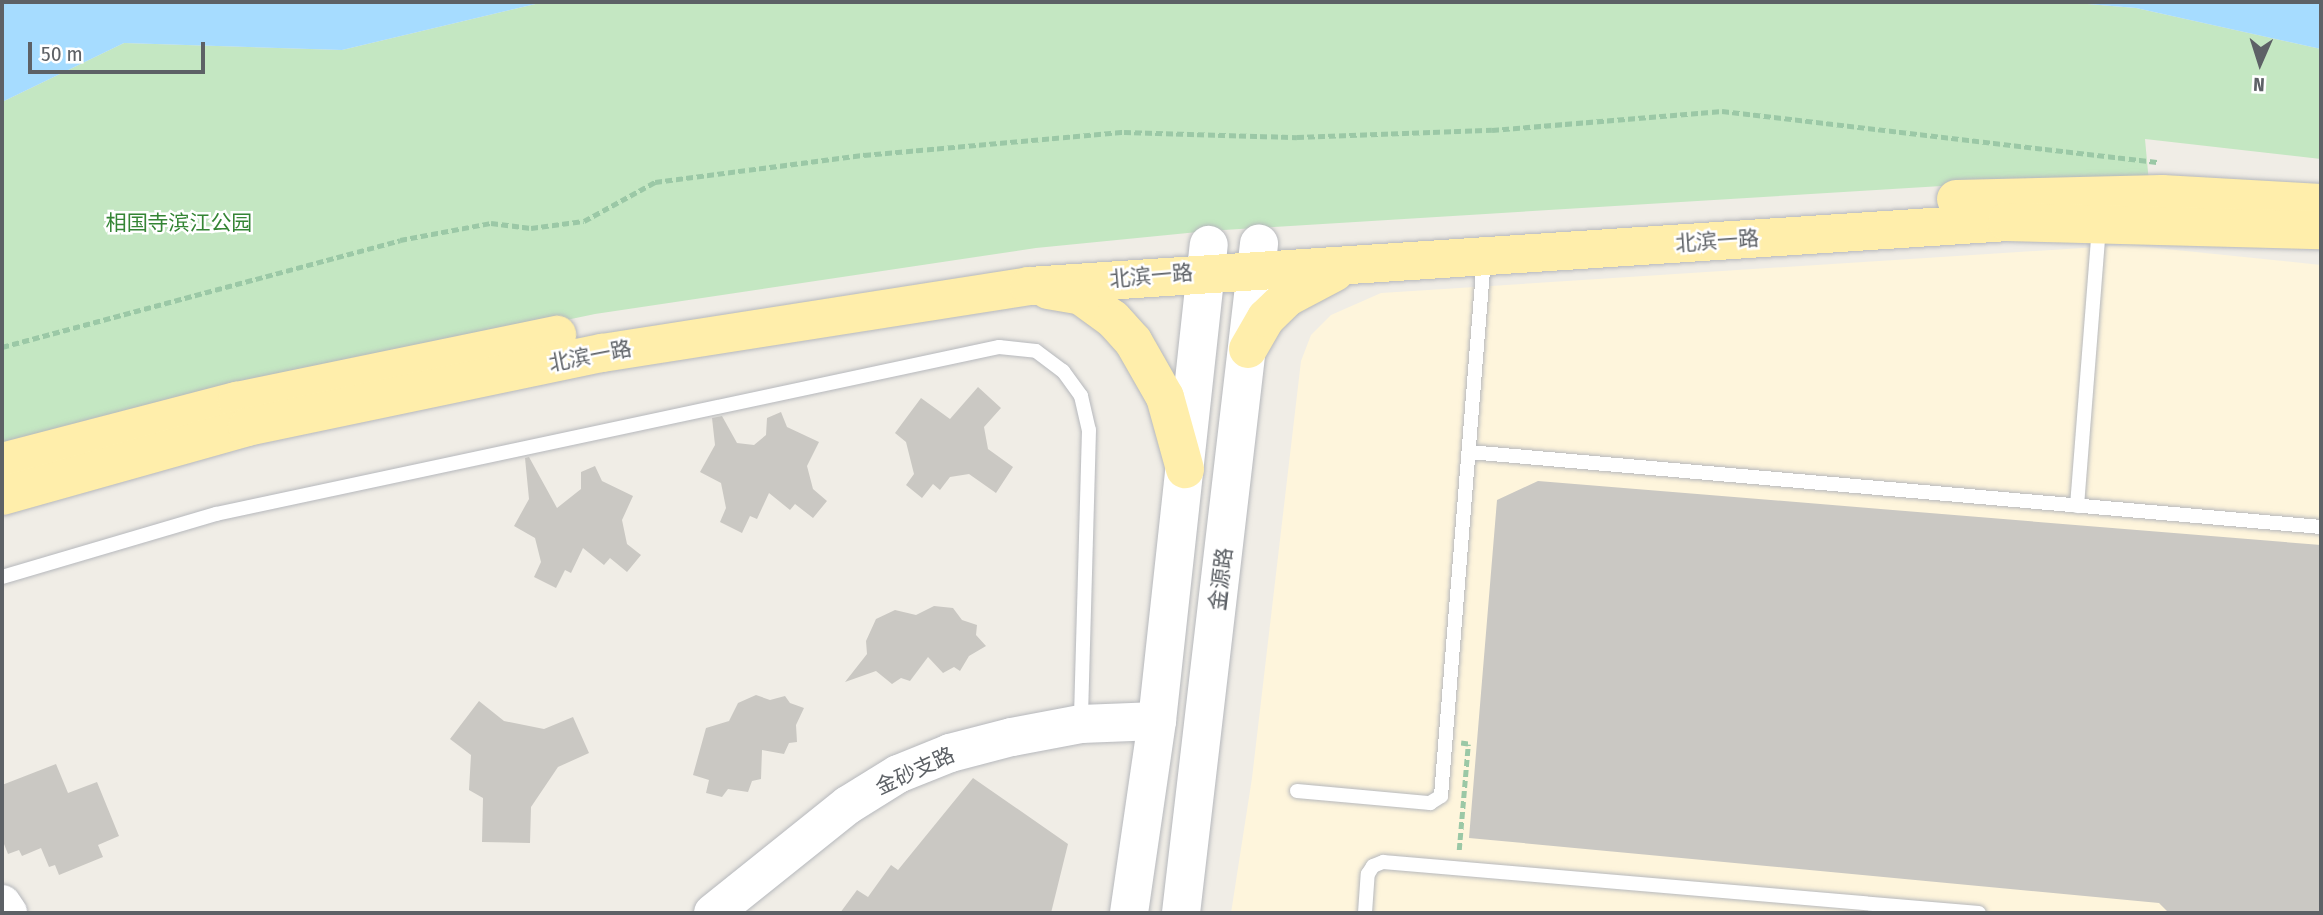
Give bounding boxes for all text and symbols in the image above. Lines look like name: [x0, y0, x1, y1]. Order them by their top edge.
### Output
scale bar: [32, 28, 208, 72]
north arrow: [2225, 28, 2295, 98]
text: 50 m: [41, 41, 83, 67]
text: N: [2253, 73, 2265, 96]
park label: 相国寺滨江公园: [106, 210, 252, 236]
street label: 北滨一路: [1674, 226, 1760, 256]
street label: 北滨一路: [1108, 260, 1194, 292]
street label: 北滨一路: [546, 336, 634, 376]
street label: 金源路: [1205, 546, 1237, 612]
street label: 金砂支路: [872, 742, 958, 800]

